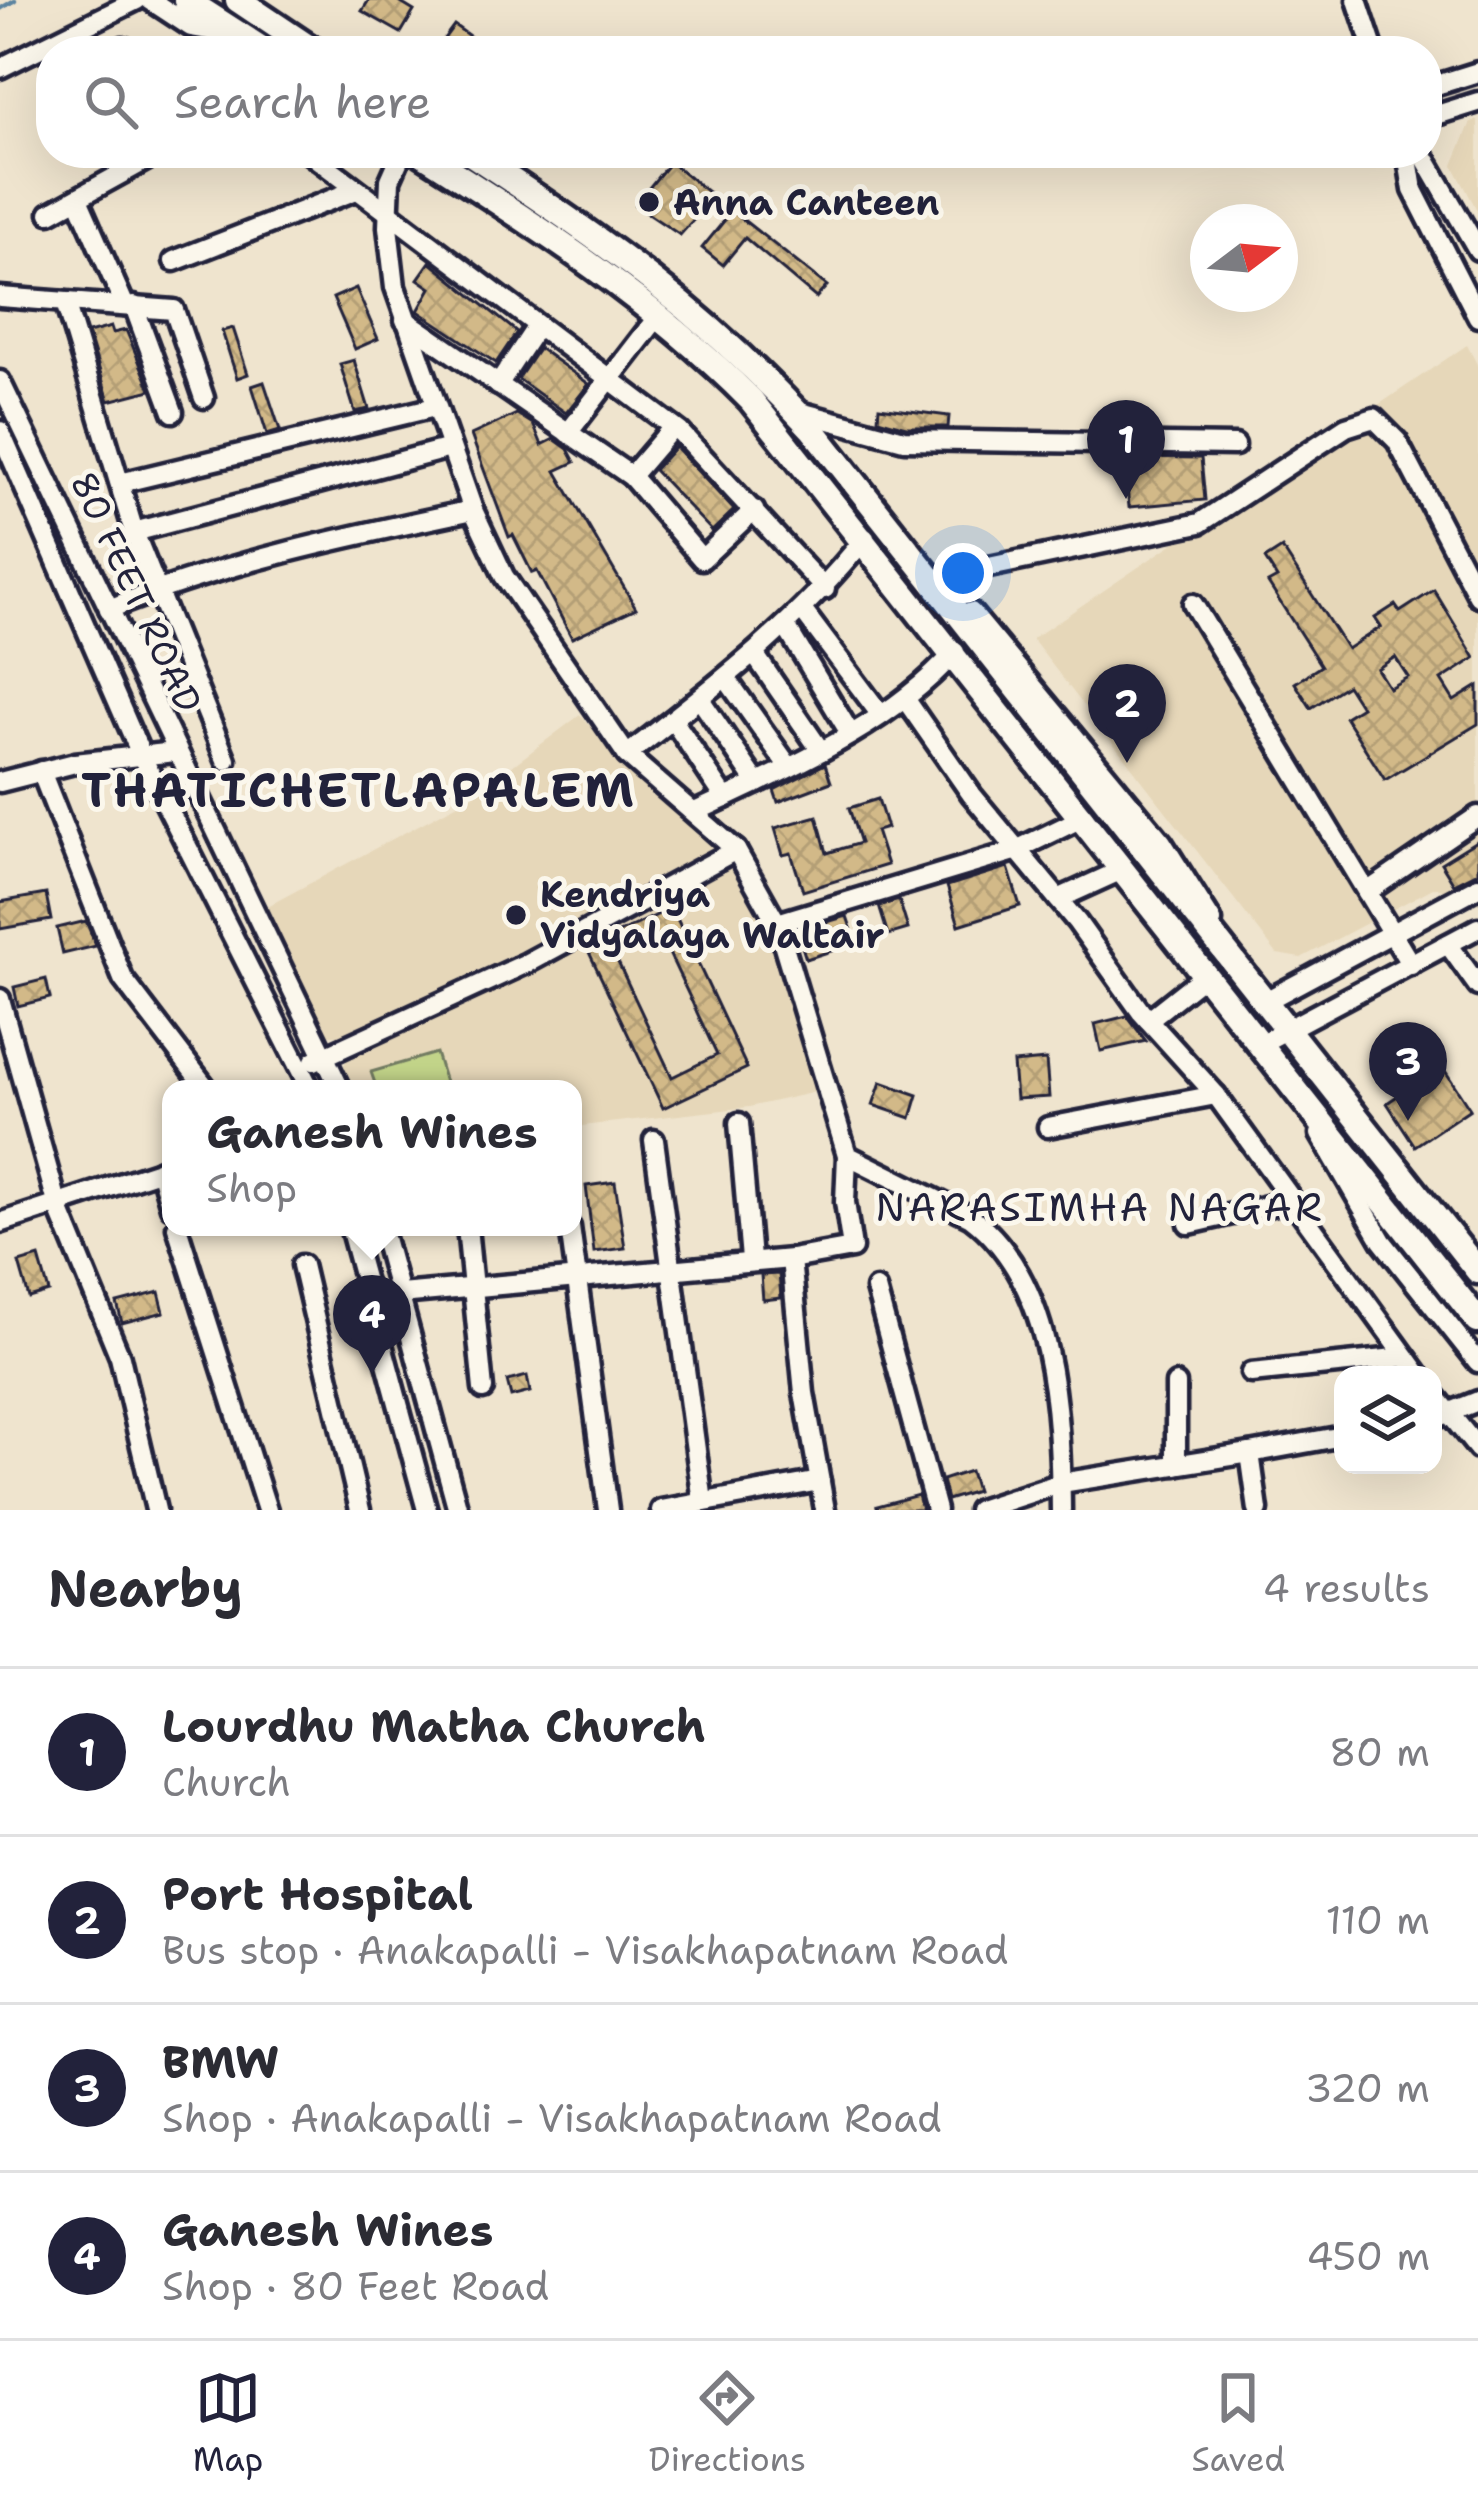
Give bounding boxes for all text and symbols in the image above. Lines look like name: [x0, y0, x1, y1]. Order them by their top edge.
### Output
search box: [36, 36, 1442, 168]
icon: search: [78, 69, 144, 135]
text: Search here: [174, 72, 431, 132]
place label: Anna Canteen: [673, 178, 940, 227]
marker: Anna Canteen: [636, 189, 662, 215]
north arrow: [1190, 204, 1298, 312]
pin: 1: [1087, 400, 1165, 499]
street label: 80 FEET ROAD: [59, 464, 213, 720]
your location: [933, 543, 993, 603]
pin: 2: [1088, 664, 1166, 763]
district label: THATICHETLAPALEM: [81, 758, 637, 822]
place label: Kendriya Vidyalaya Waltair: [540, 870, 885, 960]
marker: Kendriya Vidyalaya Waltair: [503, 902, 529, 928]
pin: 3: [1369, 1022, 1447, 1121]
popup: [162, 1080, 582, 1236]
text: Ganesh Wines: [206, 1102, 538, 1162]
text: Shop: [206, 1162, 297, 1214]
district label: NARASIMHA NAGAR: [875, 1181, 1325, 1233]
pin: 4: [333, 1275, 411, 1374]
map controls: [1334, 1366, 1442, 1474]
button: layers: [1334, 1366, 1442, 1474]
text: Nearby: [48, 1554, 243, 1622]
text: 4 results: [1263, 1562, 1430, 1614]
text: Lourdhu Matha Church: [162, 1696, 706, 1756]
text: 1: [78, 1726, 96, 1778]
text: 80 m: [1329, 1726, 1430, 1778]
text: Church: [162, 1756, 291, 1808]
text: Port Hospital: [162, 1864, 473, 1924]
text: 2: [73, 1894, 101, 1946]
text: 110 m: [1326, 1894, 1430, 1946]
text: Bus stop · Anakapalli - Visakhapatnam Road: [162, 1924, 1008, 1976]
text: BMW: [162, 2032, 280, 2092]
text: 3: [73, 2062, 101, 2114]
text: 320 m: [1305, 2062, 1430, 2114]
text: Shop · Anakapalli - Visakhapatnam Road: [162, 2092, 942, 2144]
text: Ganesh Wines: [162, 2200, 493, 2260]
text: 4: [73, 2230, 101, 2282]
text: 450 m: [1306, 2230, 1430, 2282]
text: Shop · 80 Feet Road: [162, 2260, 549, 2312]
tab: Map: [193, 2365, 263, 2482]
tab: Directions: [649, 2365, 806, 2482]
tab: Saved: [1192, 2365, 1285, 2482]

